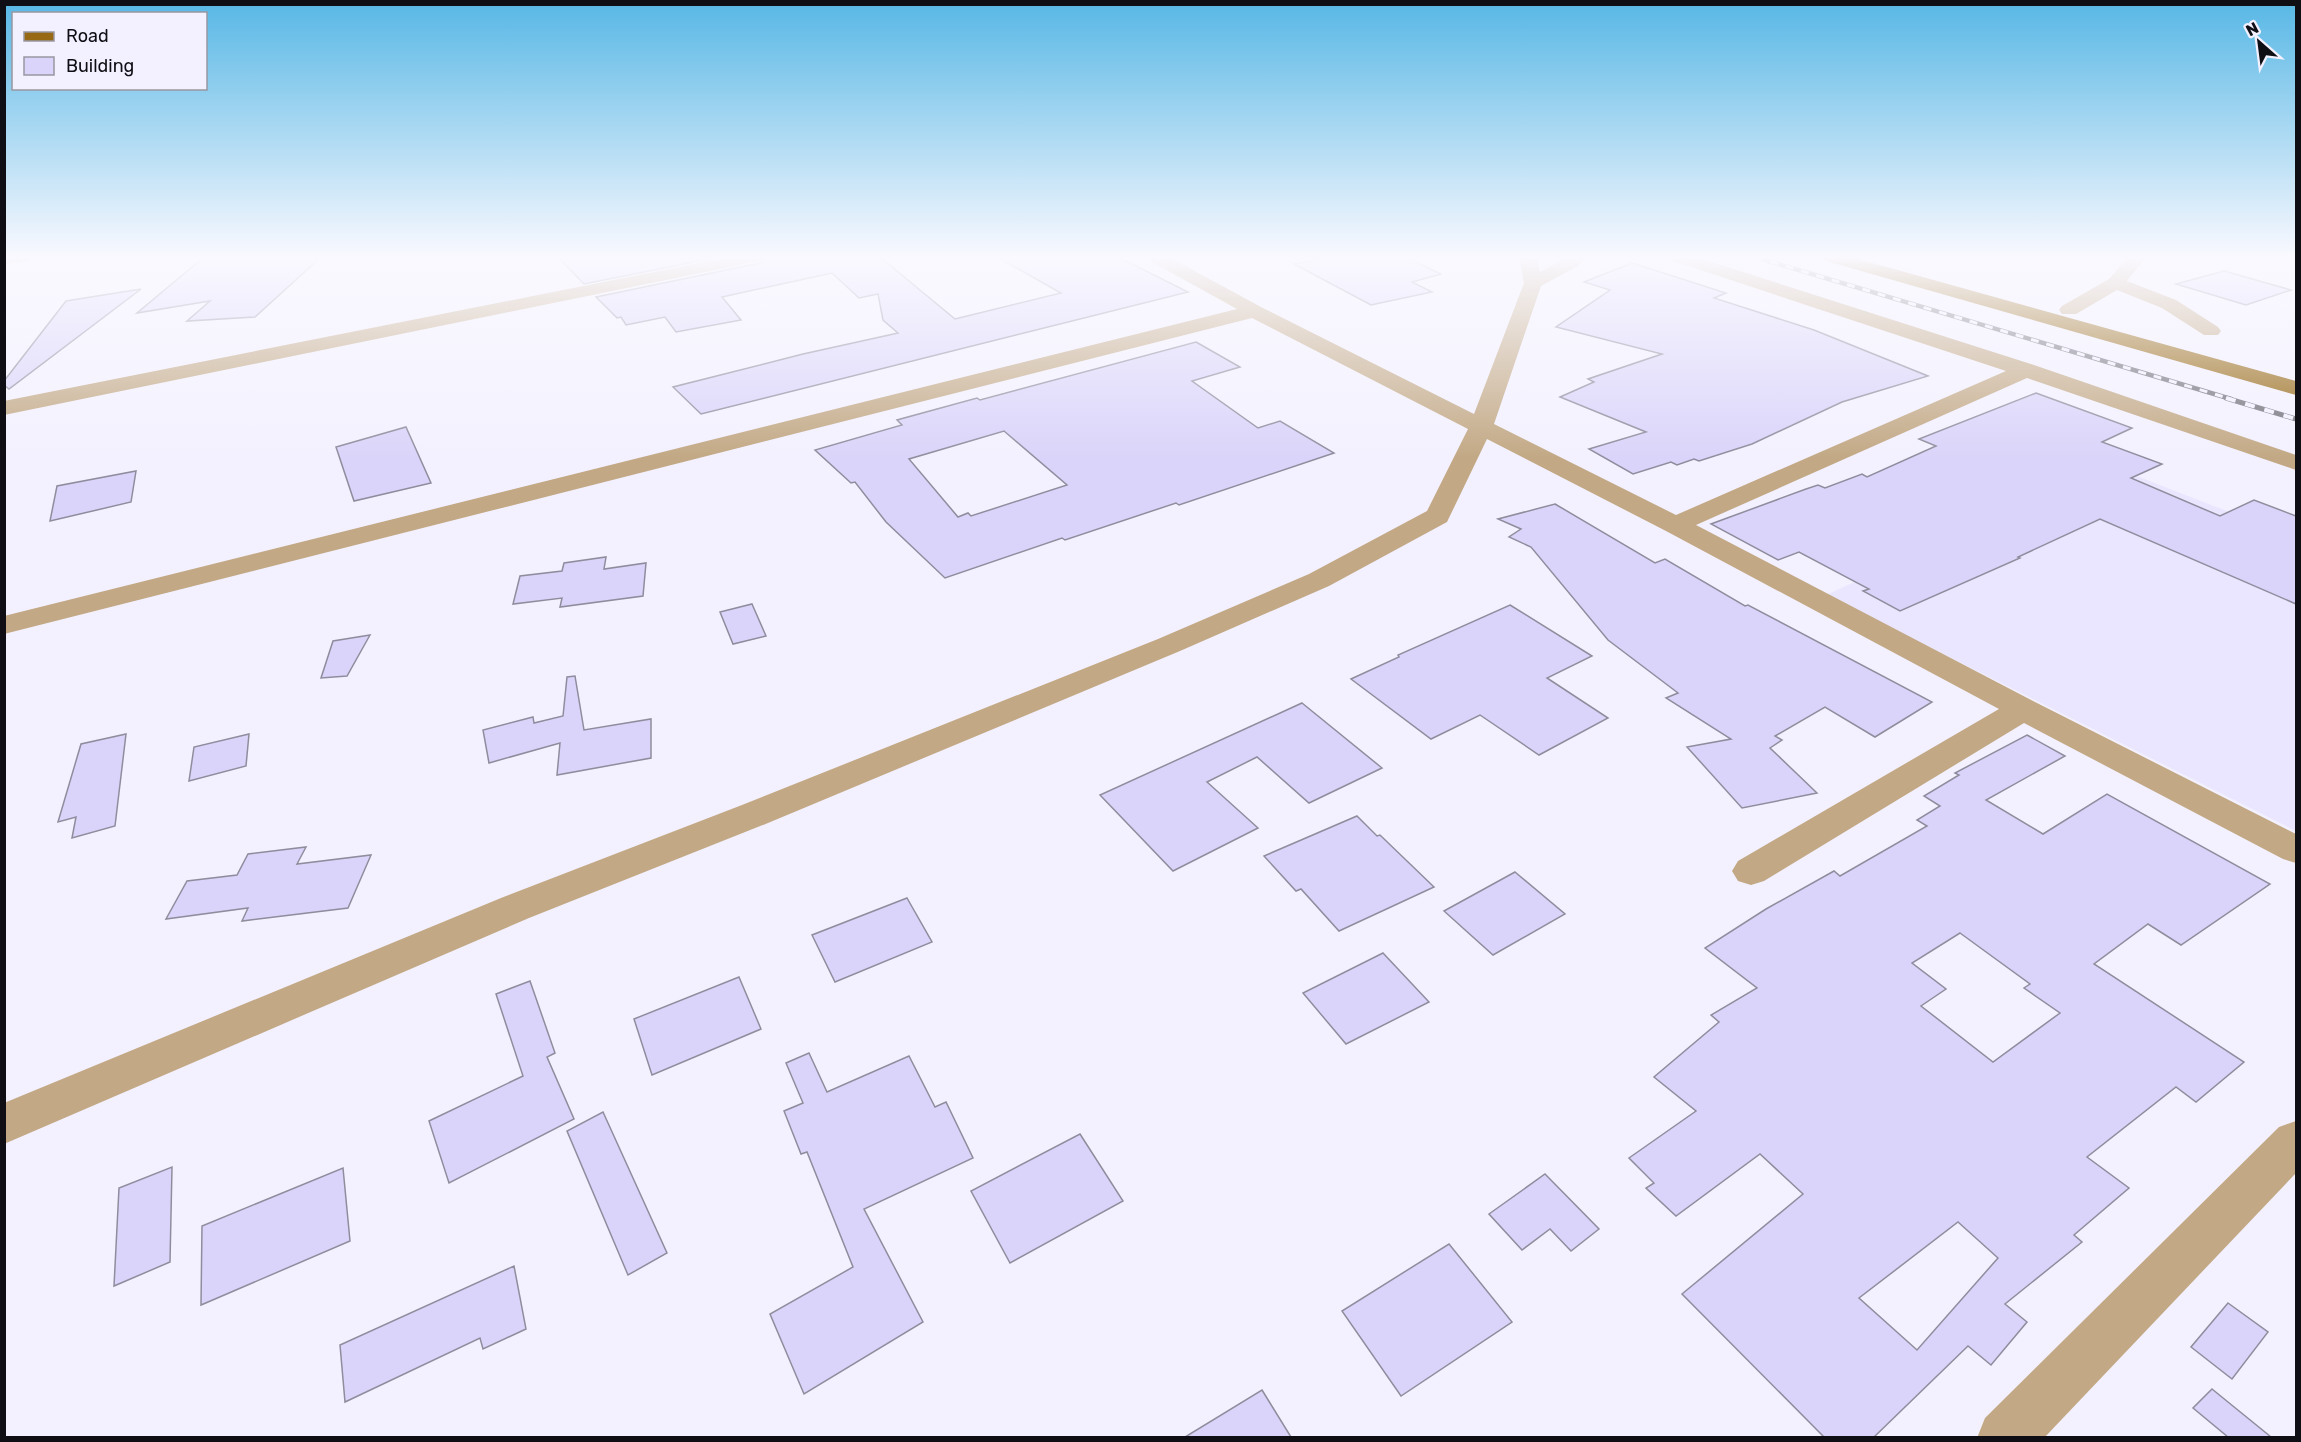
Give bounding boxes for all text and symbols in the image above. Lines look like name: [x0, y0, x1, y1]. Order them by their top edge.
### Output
legend: [12, 12, 207, 90]
north arrow: [2229, 12, 2289, 72]
text: N: [2243, 18, 2262, 40]
text: Road: [66, 25, 109, 47]
text: Building: [66, 55, 134, 77]

